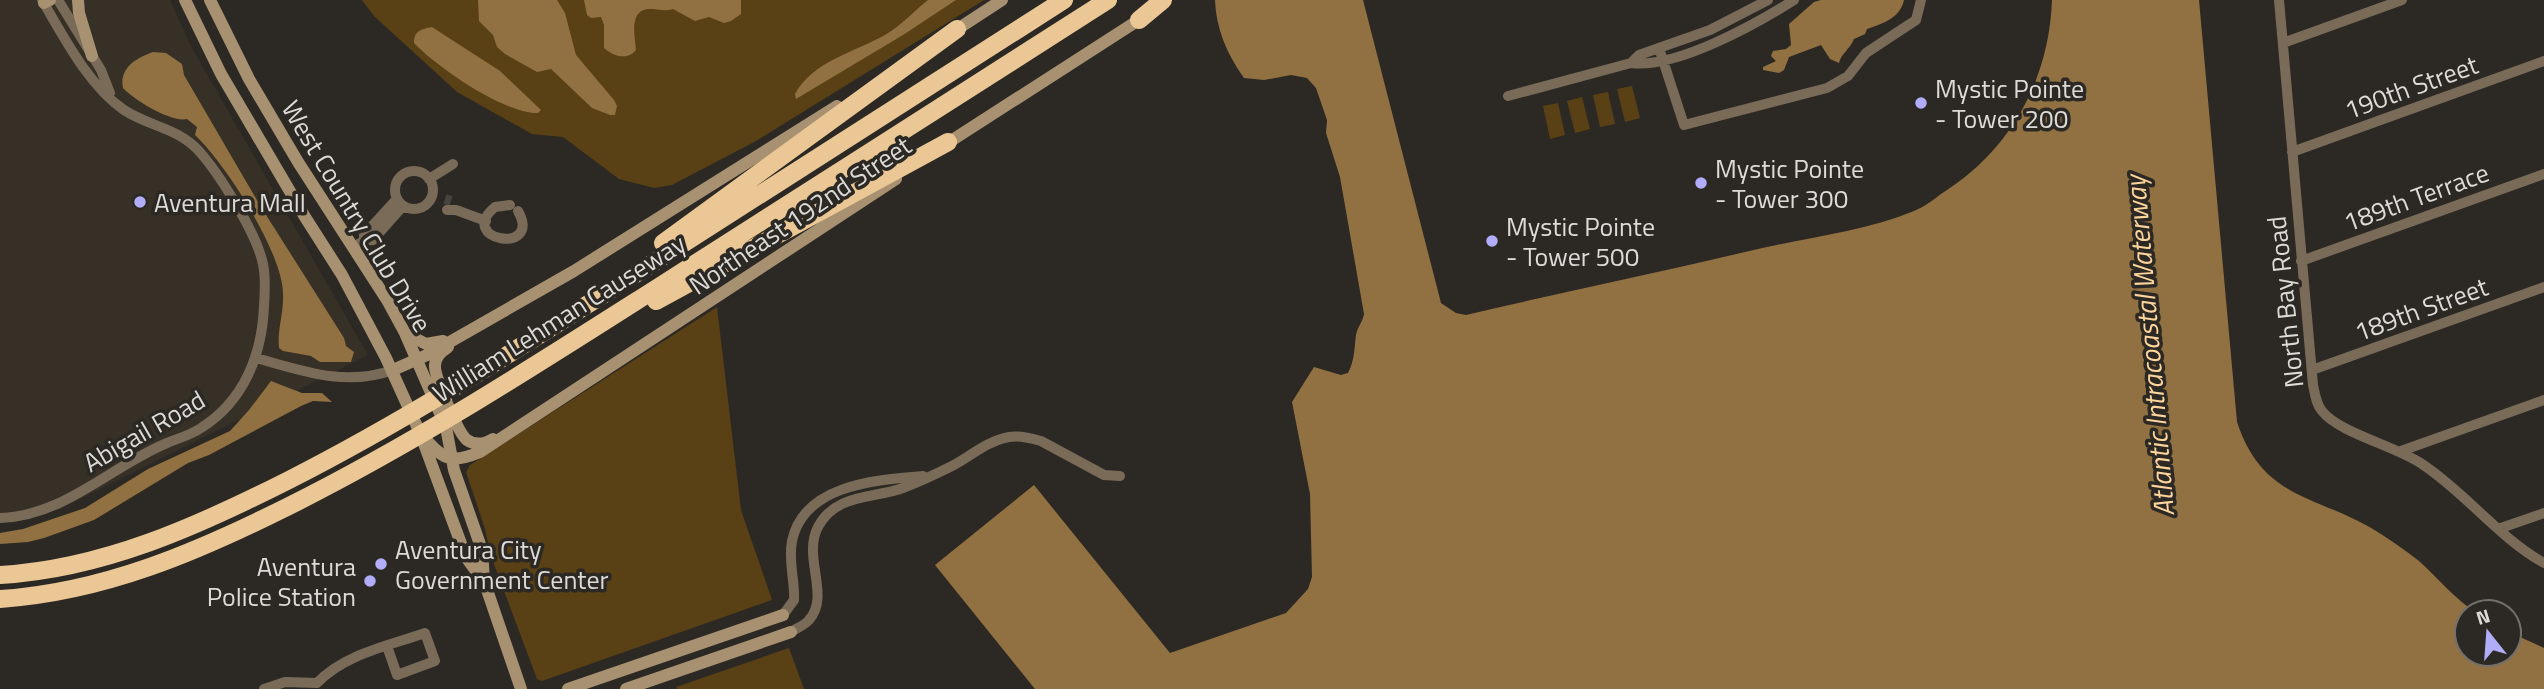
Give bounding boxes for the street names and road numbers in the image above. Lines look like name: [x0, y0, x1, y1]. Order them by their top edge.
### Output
street label: 190th Street: [2339, 45, 2483, 129]
street label: West Country Club Drive: [272, 93, 442, 339]
street label: Northeast 192nd Street: [681, 126, 919, 304]
street label: 189th Terrace: [2338, 153, 2494, 241]
street label: North Bay Road: [2257, 214, 2313, 390]
street label: William Lehman Causeway: [425, 224, 693, 412]
street label: 189th Street: [2349, 267, 2493, 351]
street label: Abigail Road: [76, 380, 212, 482]

